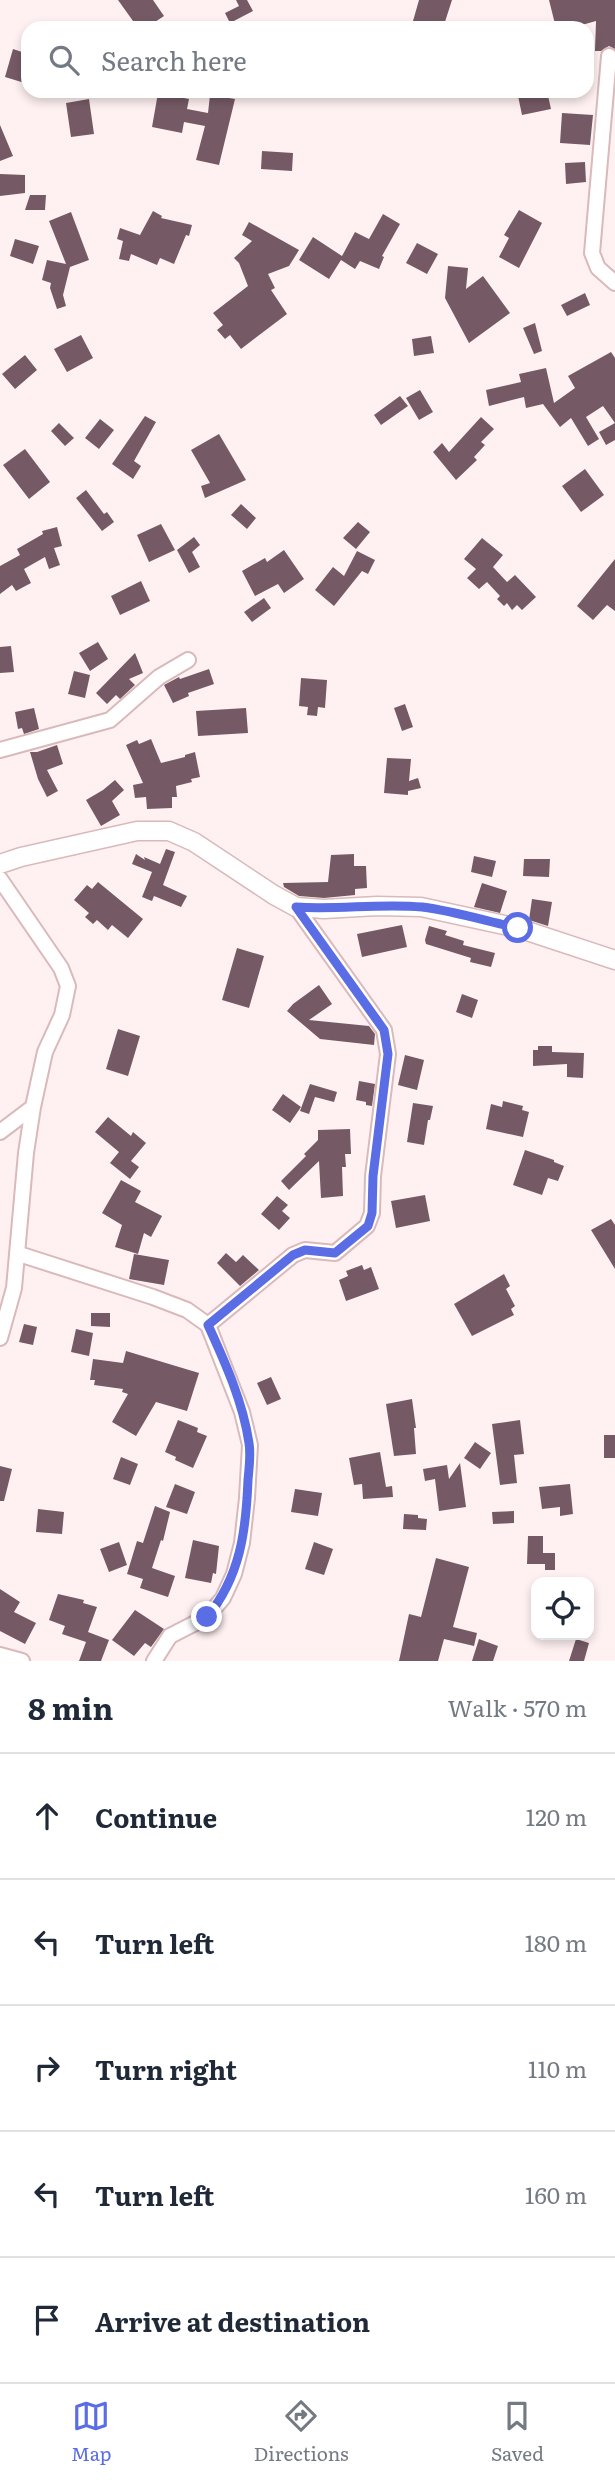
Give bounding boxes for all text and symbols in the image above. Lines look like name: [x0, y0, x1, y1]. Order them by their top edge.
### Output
search box: [21, 21, 594, 98]
text: Search here: [101, 40, 247, 79]
icon: search: [45, 41, 83, 79]
route start: [502, 912, 533, 943]
map controls: [531, 1577, 594, 1640]
button: locate: [531, 1577, 594, 1640]
route end: [191, 1601, 222, 1632]
text: 8 min: [28, 1685, 113, 1729]
text: Walk · 570 m: [448, 1690, 587, 1724]
icon: ahead: [28, 1797, 66, 1835]
text: Continue: [95, 1797, 217, 1836]
text: 120 m: [526, 1799, 587, 1833]
icon: left: [28, 1923, 66, 1961]
text: Turn left: [95, 1923, 214, 1962]
text: 180 m: [525, 1925, 587, 1959]
icon: right: [28, 2049, 66, 2087]
text: Turn right: [95, 2049, 237, 2088]
text: 110 m: [528, 2051, 587, 2085]
icon: left: [28, 2175, 66, 2213]
text: Turn left: [95, 2175, 214, 2214]
text: 160 m: [525, 2177, 587, 2211]
icon: arrive: [28, 2301, 66, 2339]
text: Arrive at destination: [95, 2301, 370, 2340]
tab: Map: [71, 2397, 112, 2467]
tab: Directions: [254, 2397, 349, 2467]
tab: Saved: [491, 2397, 544, 2467]

